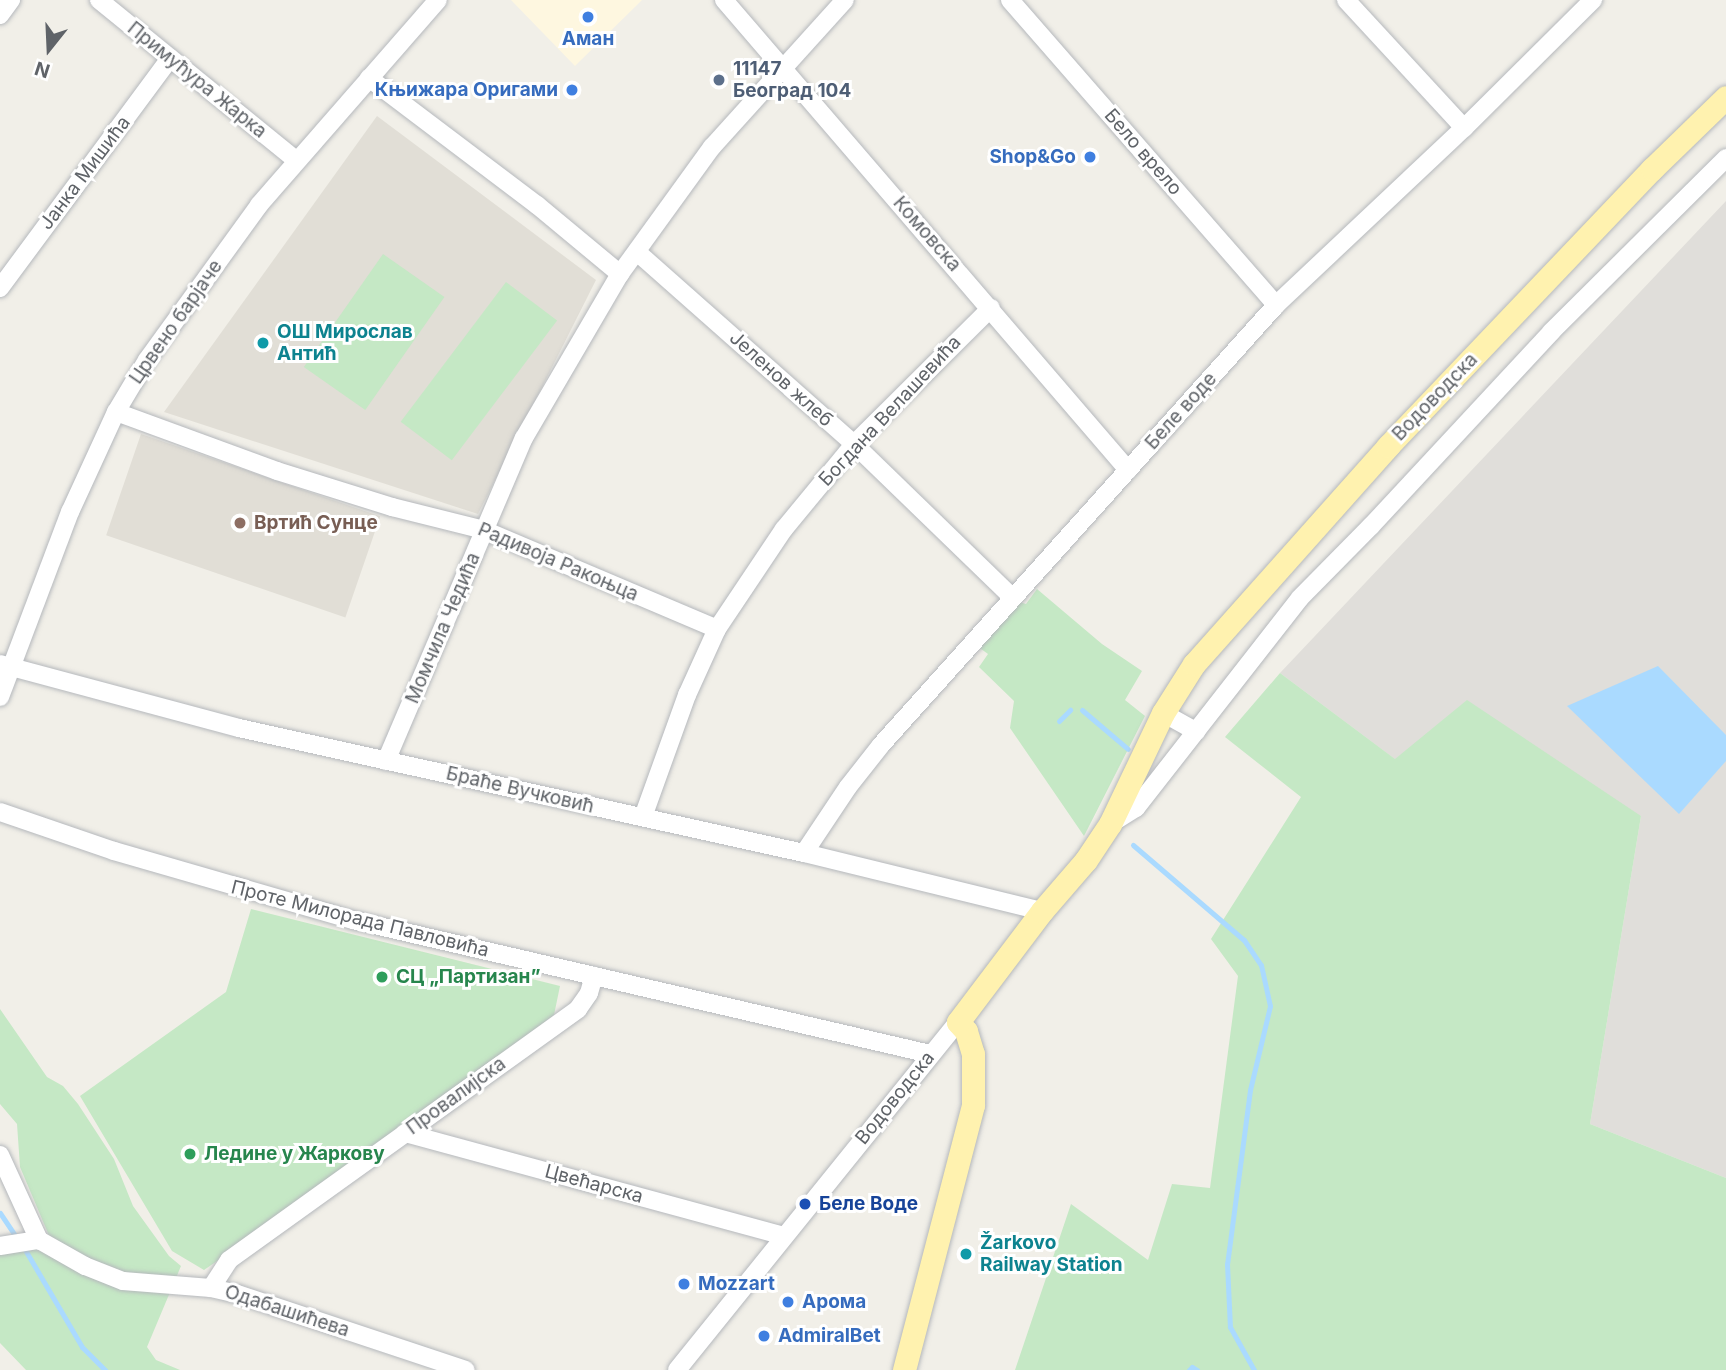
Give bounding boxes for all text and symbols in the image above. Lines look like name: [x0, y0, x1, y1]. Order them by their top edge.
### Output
marker: Аман: [580, 9, 596, 25]
north arrow: [14, 14, 84, 84]
street label: Примућура Жарка: [123, 17, 271, 143]
place label: Аман: [562, 28, 614, 50]
text: N: [32, 56, 53, 83]
place label: 11147 Београд 104: [733, 58, 851, 102]
marker: 11147 Београд 104: [711, 72, 727, 88]
place label: Књижара Оригами: [375, 79, 558, 101]
marker: Књижара Оригами: [564, 82, 580, 98]
street label: Бело врело: [1099, 104, 1187, 200]
street label: Јанка Мишића: [35, 112, 135, 234]
place label: Shop&Go: [989, 146, 1076, 168]
marker: Shop&Go: [1082, 149, 1098, 165]
street label: Комовска: [888, 192, 966, 276]
street label: Црвено барјаче: [125, 256, 227, 388]
place label: ОШ Мирослав Антић: [277, 321, 413, 365]
street label: Јеленов жлеб: [725, 327, 837, 431]
street label: Богдана Велашевића: [814, 331, 966, 491]
marker: ОШ Мирослав Антић: [255, 335, 271, 351]
street label: Водоводска: [1388, 348, 1482, 446]
street label: Беле воде: [1140, 368, 1222, 454]
place label: Вртић Сунце: [254, 512, 378, 534]
marker: Вртић Сунце: [232, 515, 248, 531]
street label: Радивоја Ракоњца: [474, 518, 642, 606]
street label: Момчила Чедића: [401, 549, 485, 707]
street label: Браће Вучковић: [444, 762, 596, 818]
street label: Проте Милорада Павловића: [229, 876, 491, 962]
place label: СЦ „Партизан”: [396, 966, 541, 988]
marker: СЦ „Партизан”: [374, 969, 390, 985]
street label: Водоводска: [851, 1047, 939, 1149]
street label: Провалијска: [402, 1052, 510, 1140]
place label: Ледине у Жаркову: [204, 1143, 385, 1165]
marker: Ледине у Жаркову: [182, 1146, 198, 1162]
street label: Цвећарска: [542, 1160, 646, 1208]
place label: Беле Воде: [819, 1193, 918, 1215]
marker: Беле Воде: [797, 1196, 813, 1212]
place label: Žarkovo Railway Station: [980, 1232, 1123, 1276]
marker: Žarkovo Railway Station: [958, 1246, 974, 1262]
place label: Mozzart: [698, 1273, 775, 1295]
marker: Mozzart: [676, 1276, 692, 1292]
street label: Одабашићева: [222, 1280, 352, 1342]
place label: Арома: [802, 1291, 866, 1313]
marker: Арома: [780, 1294, 796, 1310]
place label: AdmiralBet: [778, 1325, 881, 1347]
marker: AdmiralBet: [756, 1328, 772, 1344]

